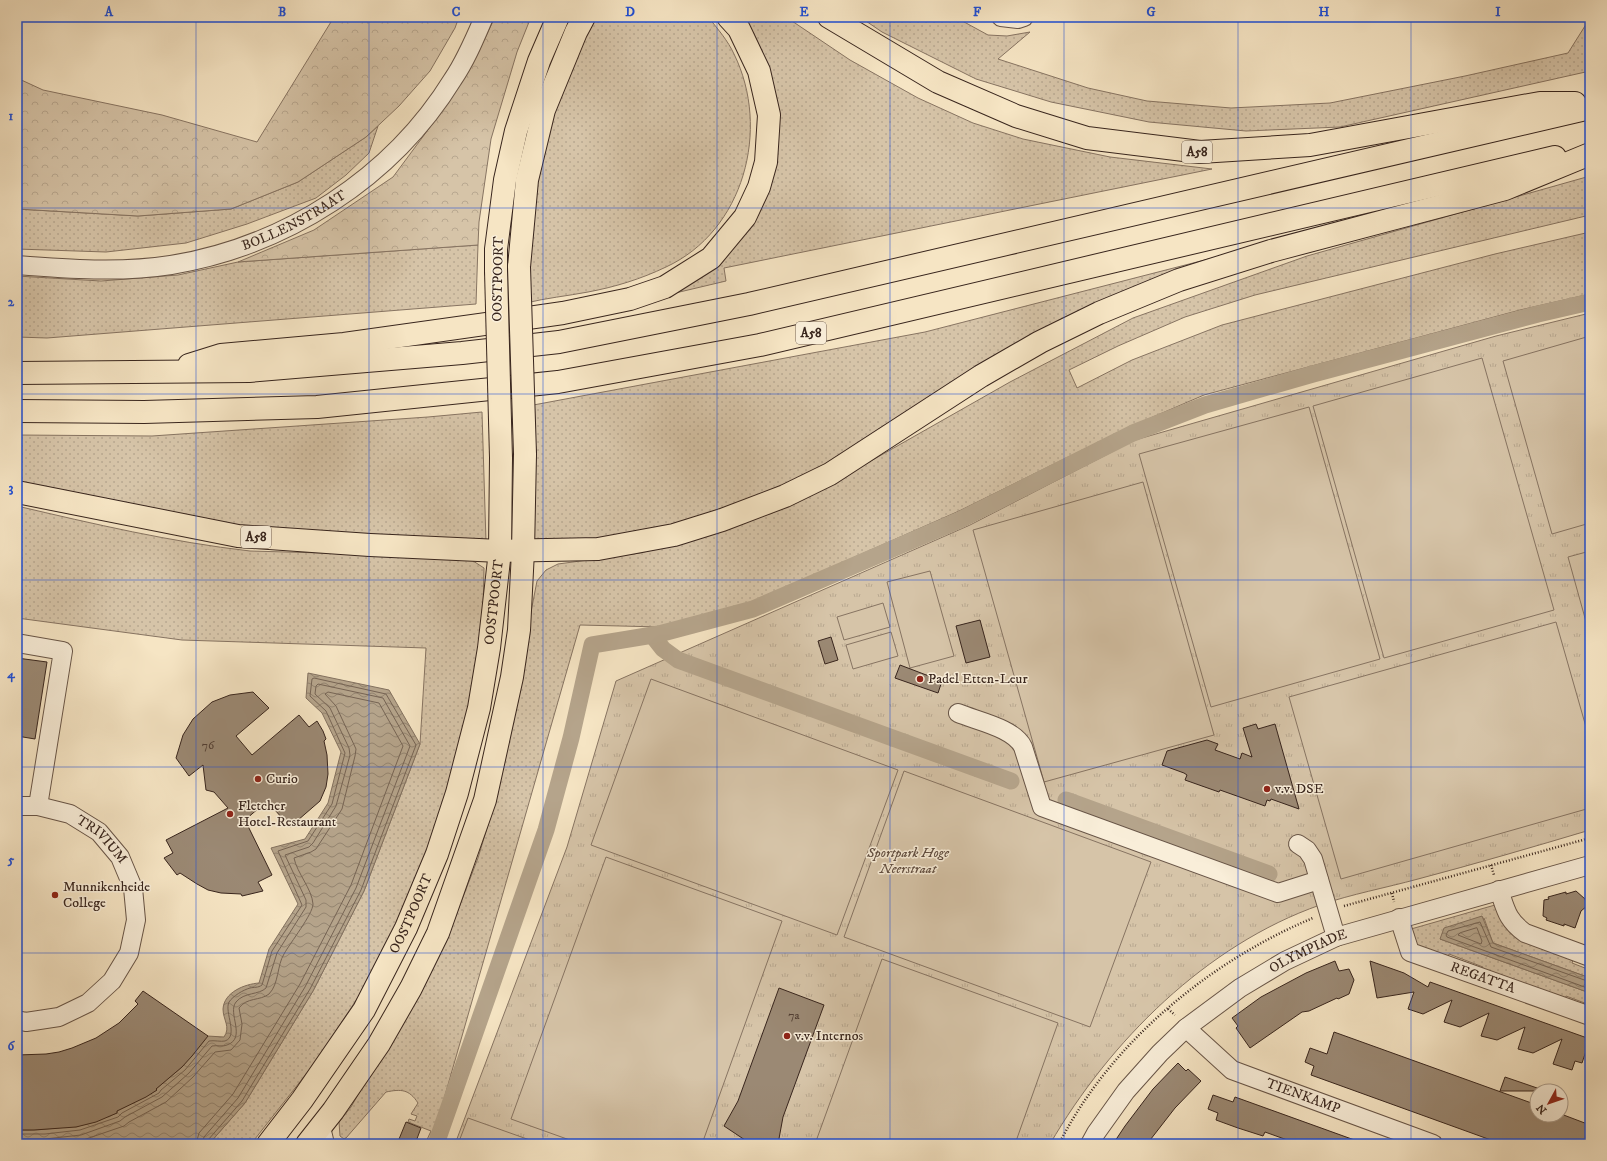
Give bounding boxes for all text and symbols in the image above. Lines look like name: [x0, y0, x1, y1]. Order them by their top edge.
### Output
text: A: [104, 4, 114, 20]
text: B: [278, 4, 286, 20]
text: C: [452, 4, 461, 20]
text: D: [625, 4, 635, 20]
text: E: [799, 4, 809, 20]
text: F: [973, 4, 982, 20]
text: G: [1146, 4, 1156, 20]
text: H: [1319, 4, 1330, 20]
text: I: [1495, 4, 1501, 20]
text: 1: [9, 108, 14, 124]
road number: A58: [1182, 141, 1212, 163]
street label: BOLLENSTRAAT: [239, 186, 350, 255]
street label: OOSTPOORT: [488, 236, 508, 322]
text: 2: [8, 294, 15, 310]
road number: A58: [796, 322, 826, 344]
text: 3: [9, 480, 14, 496]
road number: A58: [241, 526, 271, 548]
street label: OOSTPOORT: [480, 558, 508, 646]
text: 4: [6, 666, 15, 683]
place label: Padel Etten-Leur: [928, 670, 1028, 688]
marker: Padel Etten-Leur: [915, 674, 925, 684]
house number: 76: [202, 738, 215, 753]
place label: Curio: [266, 770, 298, 788]
marker: Curio: [253, 774, 263, 784]
place label: v.v. DSE: [1274, 780, 1324, 798]
marker: v.v. DSE: [1262, 784, 1272, 794]
place label: Fletcher Hotel-Restaurant: [238, 797, 337, 831]
marker: Fletcher Hotel-Restaurant: [225, 809, 235, 819]
street label: TRIVIUM: [73, 811, 131, 868]
park label: Sportpark Hoge Neerstraat: [866, 844, 950, 878]
text: 5: [7, 852, 15, 868]
street label: OOSTPOORT: [385, 871, 437, 957]
place label: Munnikenheide College: [63, 878, 150, 912]
marker: Munnikenheide College: [50, 890, 60, 900]
street label: OLYMPIADE: [1266, 925, 1349, 977]
street label: REGATTA: [1448, 958, 1519, 998]
house number: 7a: [788, 1008, 801, 1023]
place label: v.v. Internos: [794, 1027, 863, 1045]
marker: v.v. Internos: [782, 1031, 792, 1041]
text: 6: [8, 1038, 16, 1054]
street label: TIENKAMP: [1264, 1074, 1343, 1118]
north arrow: [1529, 1083, 1569, 1123]
text: N: [1534, 1101, 1550, 1117]

